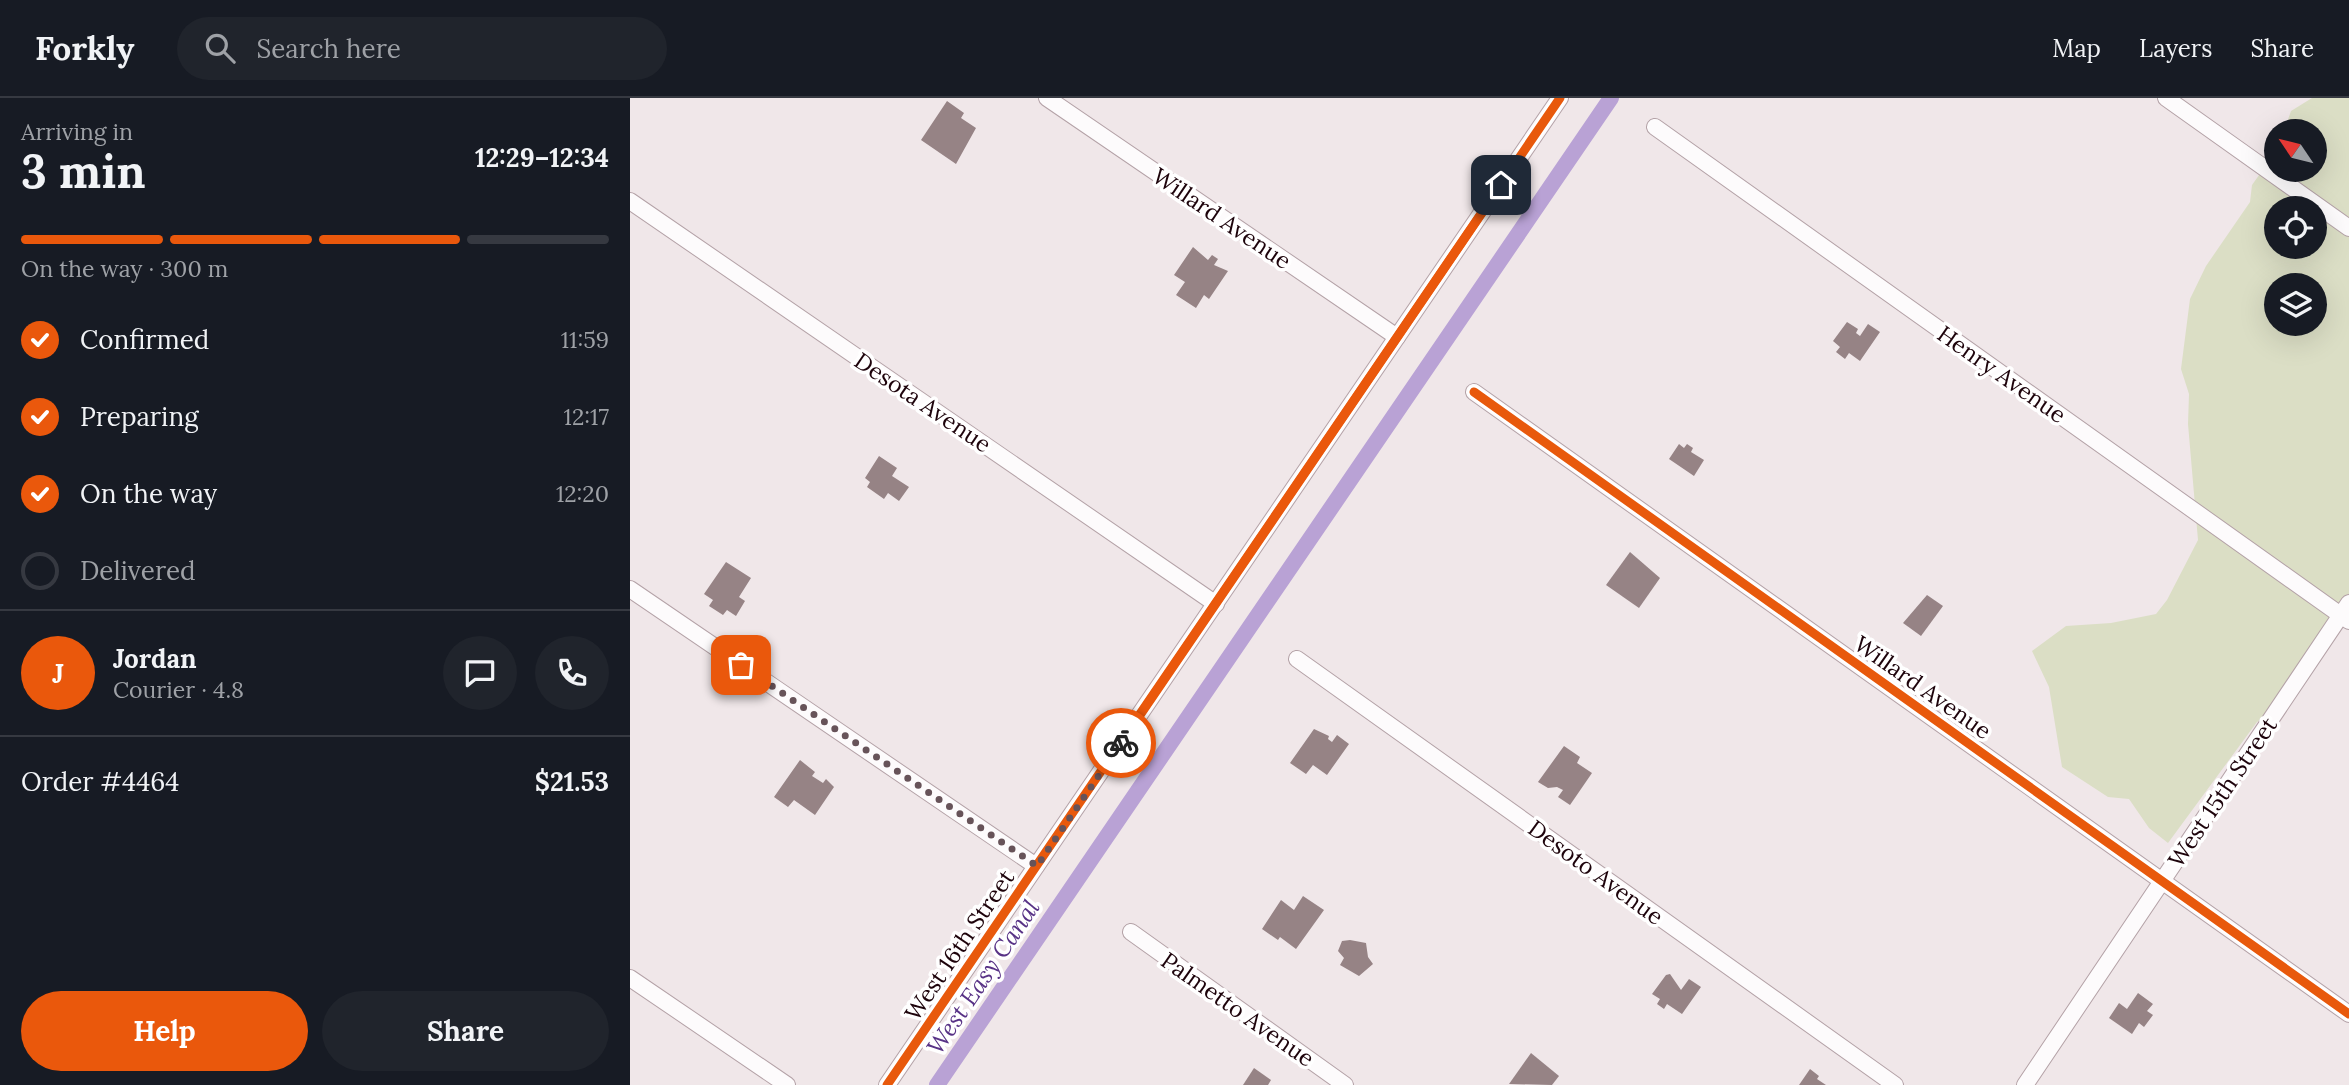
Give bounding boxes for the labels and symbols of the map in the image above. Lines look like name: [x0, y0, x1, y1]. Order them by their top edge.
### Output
north arrow: [2264, 119, 2328, 182]
pin: [1471, 155, 1531, 215]
street label: Willard Avenue: [1147, 161, 1297, 275]
street label: Henry Avenue: [1932, 319, 2072, 429]
street label: Desota Avenue: [849, 346, 997, 458]
street label: Willard Avenue: [1849, 629, 1997, 745]
pin: [711, 635, 771, 695]
courier: [1086, 708, 1156, 778]
street label: West 15th Street: [2161, 711, 2283, 873]
street label: Desoto Avenue: [1523, 813, 1669, 931]
street label: West 16th Street: [898, 864, 1020, 1026]
water label: West Easy Canal: [920, 893, 1046, 1060]
street label: Palmetto Avenue: [1156, 945, 1320, 1073]

